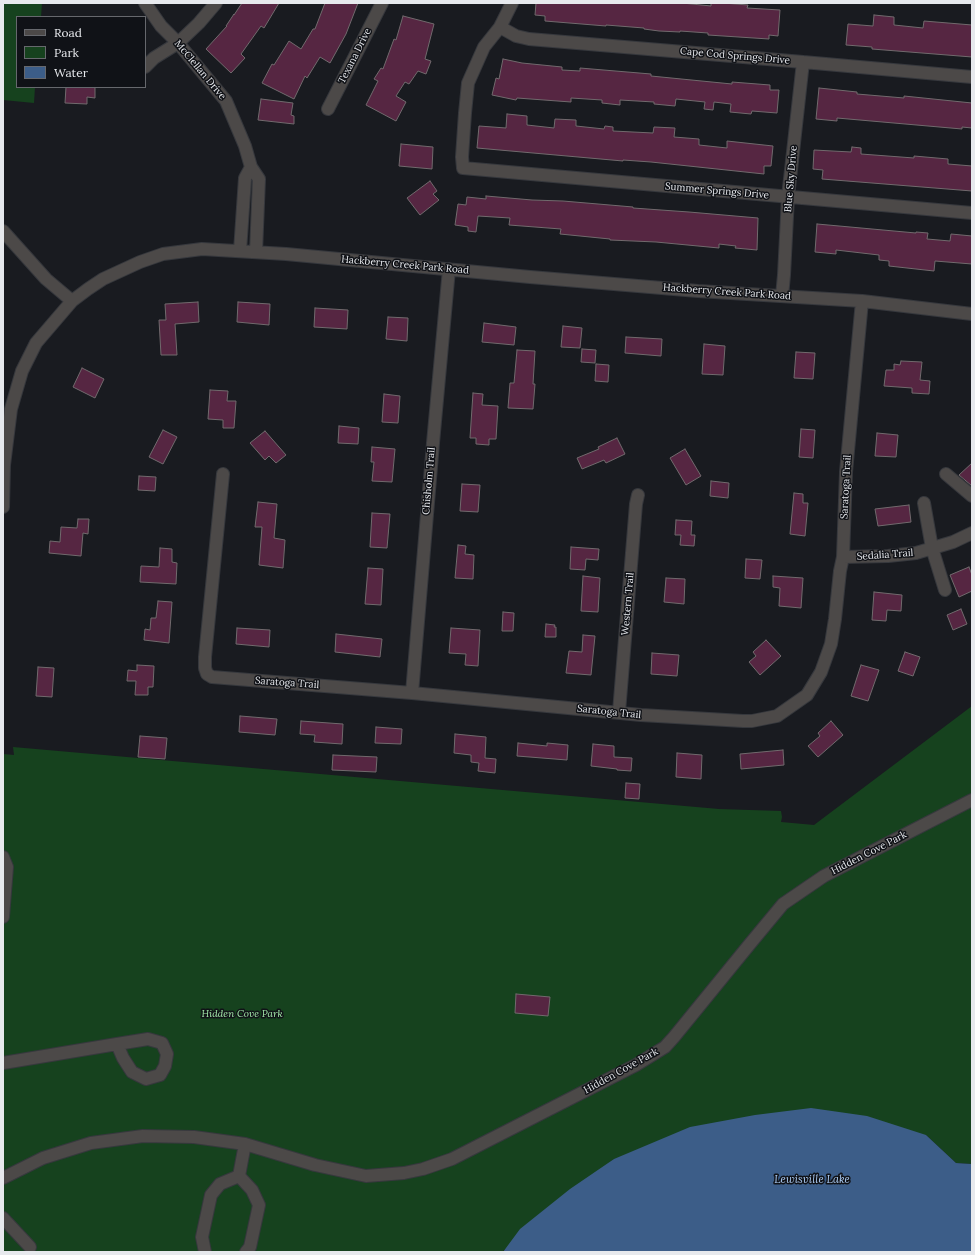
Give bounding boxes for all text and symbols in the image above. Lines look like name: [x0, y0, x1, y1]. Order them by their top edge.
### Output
legend: [16, 16, 146, 88]
text: Road: [54, 25, 82, 40]
street label: Texana Drive: [336, 26, 374, 86]
street label: McClellan Drive: [172, 38, 228, 102]
text: Park: [54, 45, 79, 60]
street label: Cape Cod Springs Drive: [680, 45, 790, 67]
text: Water: [54, 65, 88, 80]
street label: Blue Sky Drive: [782, 145, 800, 213]
street label: Summer Springs Drive: [664, 180, 770, 202]
street label: Hackberry Creek Park Road: [341, 253, 469, 277]
street label: Hackberry Creek Park Road: [663, 282, 791, 302]
street label: Chisholm Trail: [420, 447, 438, 515]
street label: Saratoga Trail: [838, 455, 854, 519]
street label: Sedalia Trail: [856, 547, 914, 563]
street label: Western Trail: [619, 572, 637, 636]
street label: Saratoga Trail: [254, 675, 320, 691]
street label: Saratoga Trail: [576, 703, 642, 721]
street label: Hidden Cove Park: [829, 829, 909, 877]
park label: Hidden Cove Park: [201, 1008, 283, 1020]
street label: Hidden Cove Park: [582, 1046, 660, 1096]
water label: Lewisville Lake: [774, 1173, 850, 1187]

